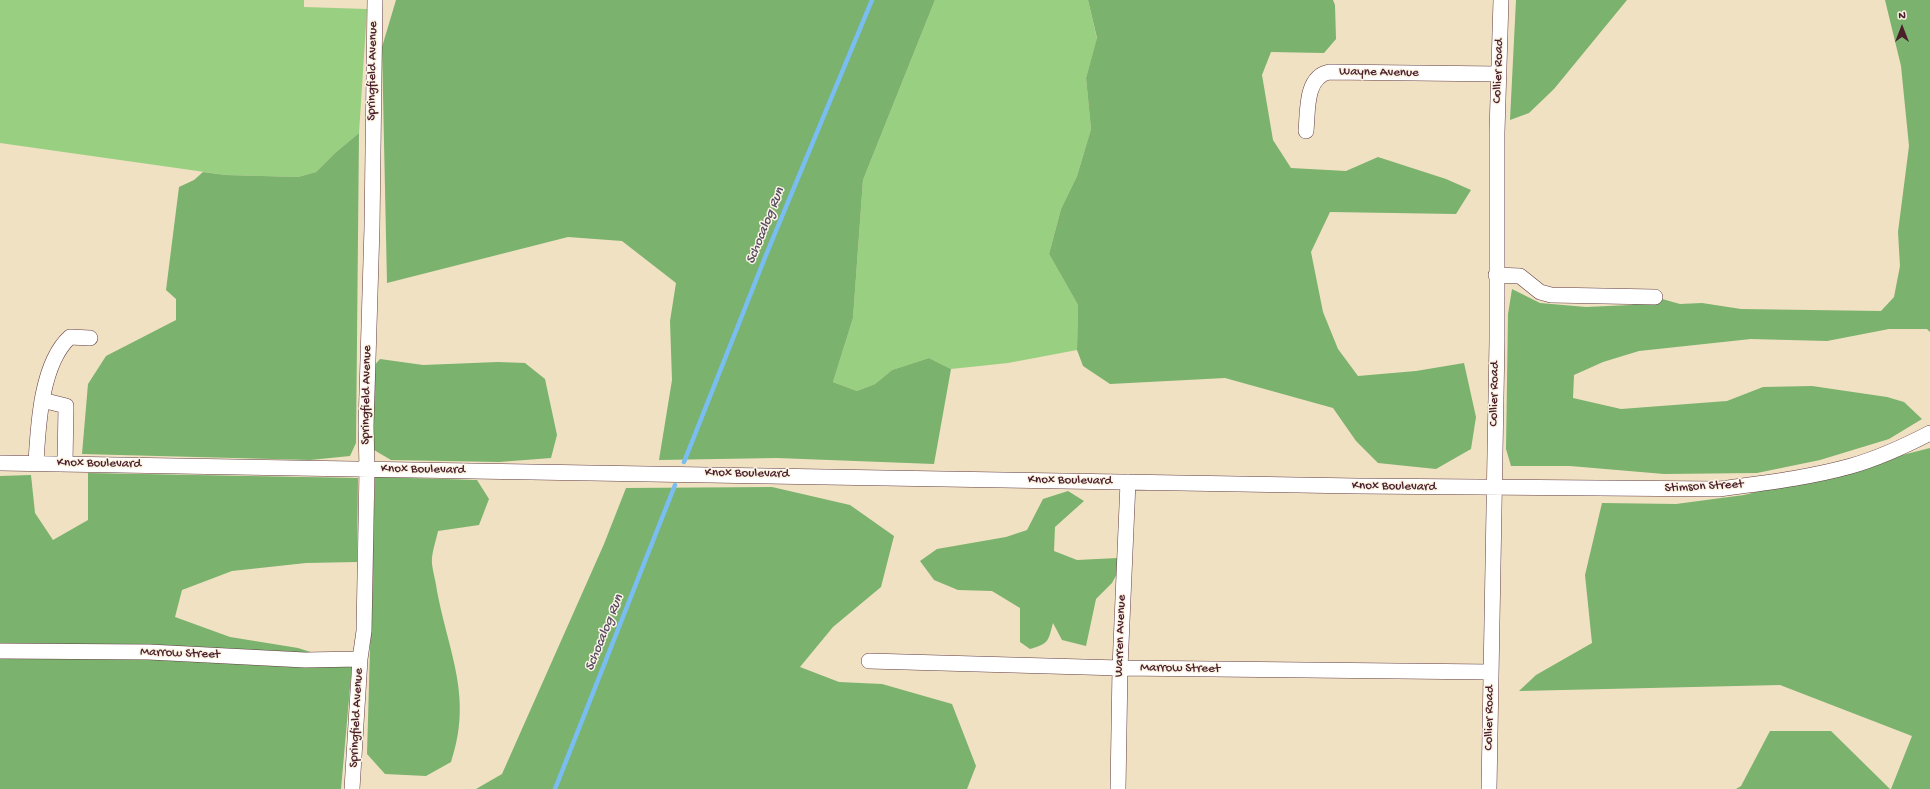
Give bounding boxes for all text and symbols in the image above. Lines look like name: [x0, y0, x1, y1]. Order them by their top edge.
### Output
north arrow: [1882, 8, 1922, 48]
text: N: [1898, 10, 1906, 22]
street label: Springfield Avenue: [364, 21, 382, 121]
street label: Collier Road: [1490, 38, 1508, 104]
street label: Wayne Avenue: [1339, 65, 1419, 81]
water label: Schocalog Run: [743, 185, 789, 267]
street label: Springfield Avenue: [358, 345, 376, 445]
street label: Collier Road: [1487, 361, 1503, 427]
street label: Knox Boulevard: [57, 455, 141, 473]
street label: Knox Boulevard: [381, 461, 465, 479]
street label: Knox Boulevard: [705, 465, 789, 483]
street label: Knox Boulevard: [1028, 472, 1112, 490]
street label: Stimson Street: [1664, 477, 1744, 497]
street label: Knox Boulevard: [1352, 478, 1436, 496]
water label: Schocalog Run: [582, 592, 628, 674]
street label: Warren Avenue: [1112, 594, 1130, 678]
street label: Marrow Street: [140, 645, 220, 663]
street label: Marrow Street: [1140, 661, 1220, 677]
street label: Springfield Avenue: [347, 668, 367, 768]
street label: Collier Road: [1482, 685, 1498, 751]

